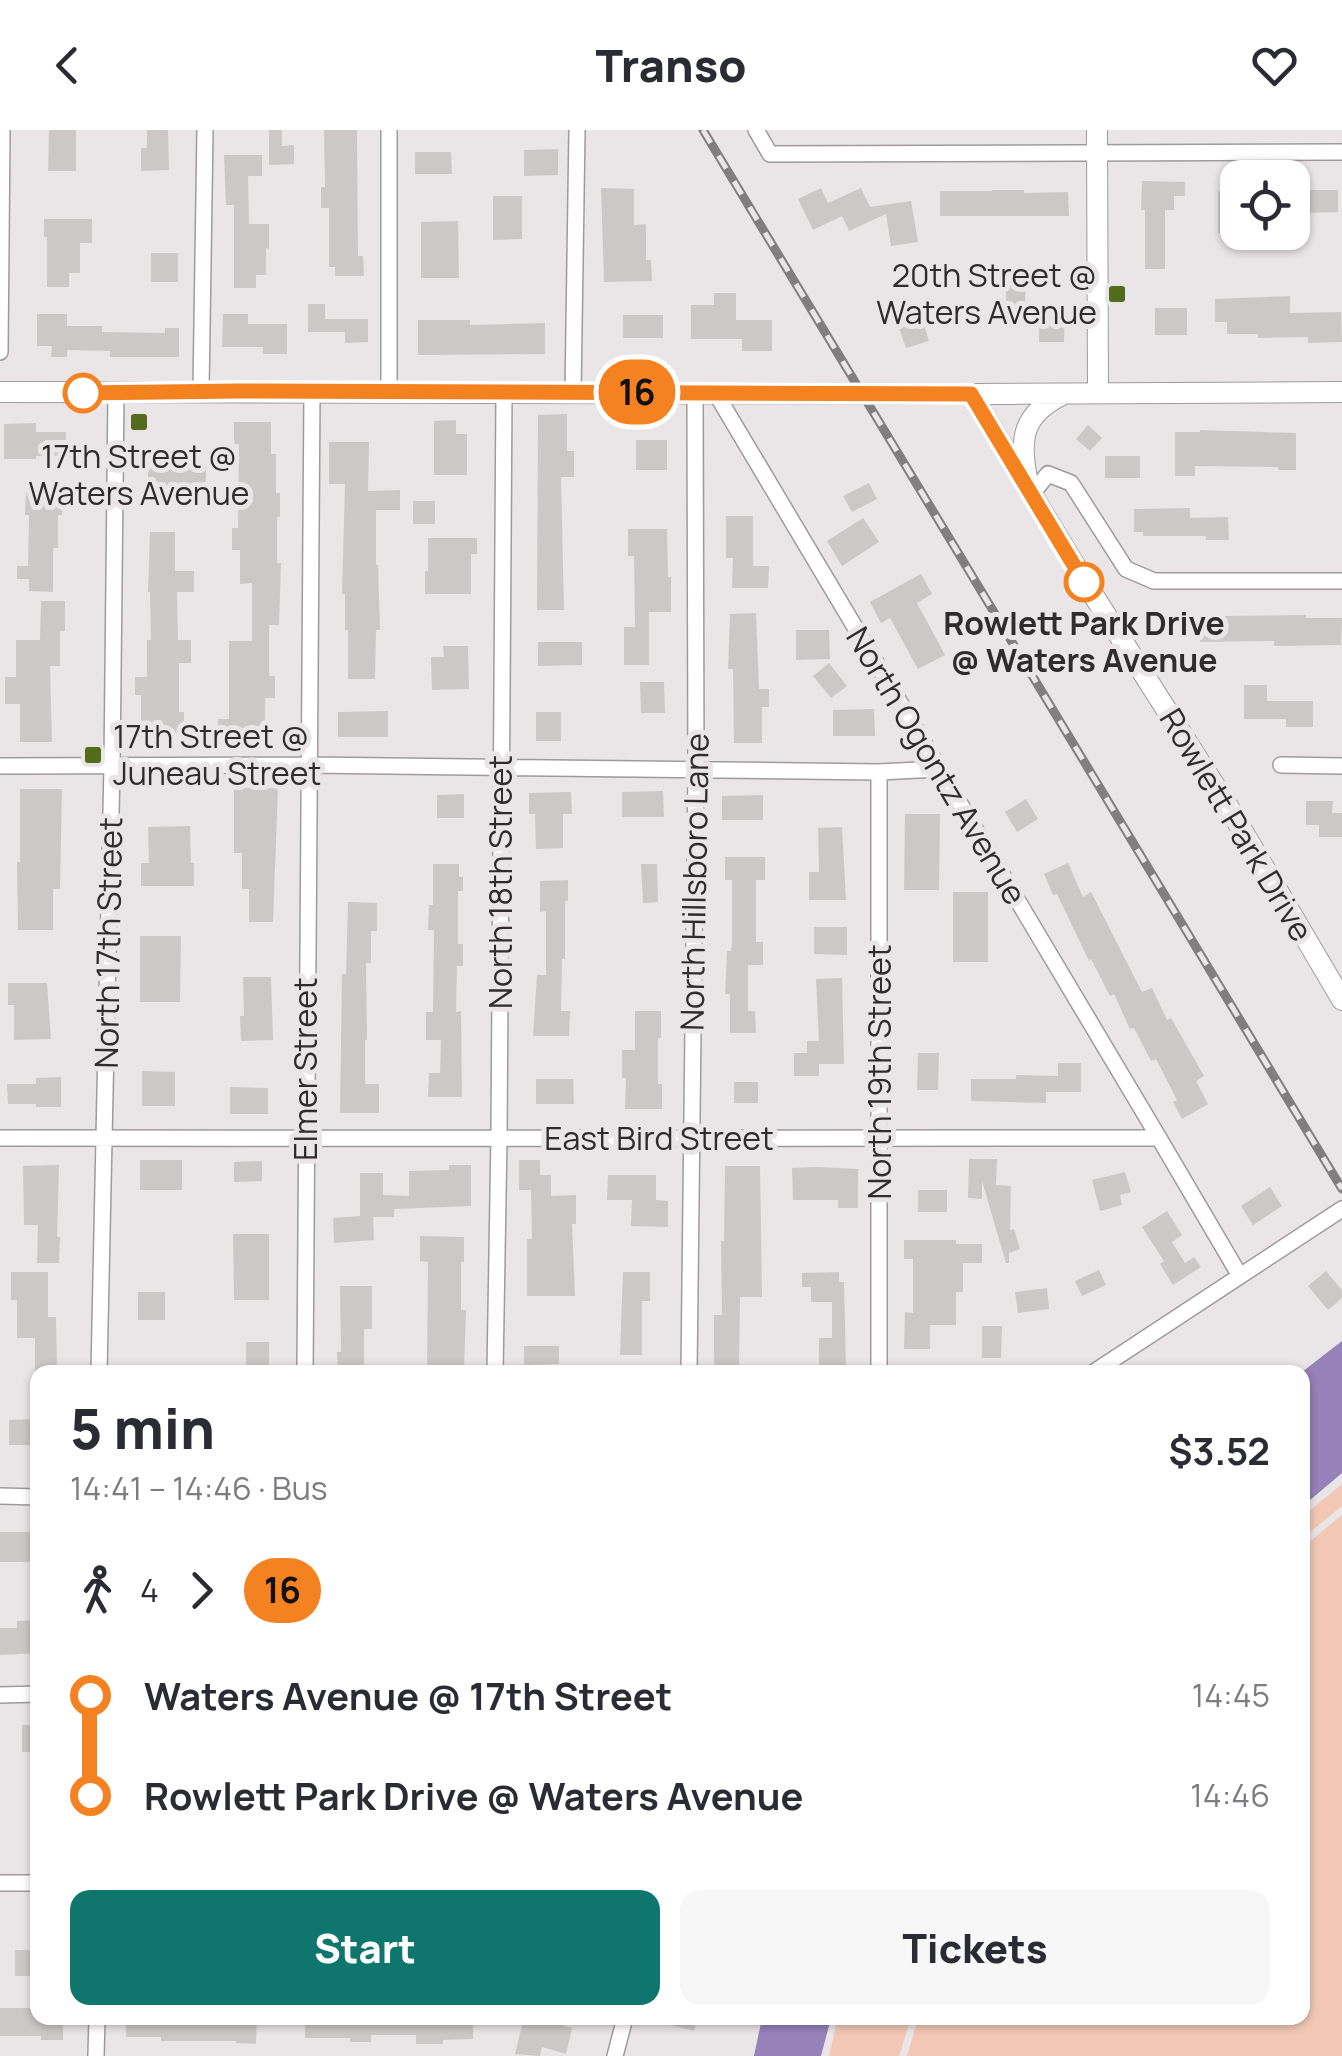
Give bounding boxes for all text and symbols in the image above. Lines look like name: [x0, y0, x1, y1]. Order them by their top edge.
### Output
text: Transo: [596, 34, 746, 96]
icon: back: [40, 38, 95, 93]
icon: heart: [1247, 38, 1302, 93]
map controls: [1220, 160, 1310, 250]
button: locate: [1220, 160, 1310, 250]
place label: 20th Street @ Waters Avenue: [876, 253, 1097, 334]
marker: 20th Street @ Waters Avenue: [1106, 283, 1128, 305]
line badge: 16: [592, 360, 682, 424]
text: 16: [618, 368, 656, 416]
unlabelled marker: [64, 374, 102, 412]
marker: 17th Street @ Waters Avenue: [128, 411, 150, 433]
place label: 17th Street @ Waters Avenue: [29, 434, 249, 515]
marker: Rowlett Park Drive @ Waters Avenue: [1065, 563, 1103, 601]
place label: Rowlett Park Drive @ Waters Avenue: [943, 601, 1225, 682]
street label: North Ogontz Avenue: [837, 619, 1037, 912]
street label: Rowlett Park Drive: [1150, 700, 1324, 949]
place label: 17th Street @ Juneau Street: [113, 714, 321, 795]
street label: North Hillsboro Lane: [669, 733, 719, 1031]
marker: 17th Street @ Juneau Street: [82, 744, 104, 766]
street label: North 18th Street: [478, 755, 522, 1009]
street label: North 17th Street: [84, 817, 132, 1069]
street label: North 19th Street: [857, 944, 901, 1200]
street label: Elmer Street: [283, 977, 327, 1161]
street label: East Bird Street: [544, 1116, 774, 1160]
text: 5 min: [70, 1390, 215, 1466]
text: $3.52: [1169, 1424, 1270, 1476]
text: 14:41 – 14:46 · Bus: [70, 1466, 327, 1510]
icon: walk: [70, 1563, 125, 1618]
icon: forward: [174, 1563, 229, 1618]
text: 16: [264, 1566, 301, 1614]
text: 4: [140, 1568, 159, 1612]
text: Waters Avenue @ 17th Street: [144, 1669, 672, 1721]
text: 14:45: [1192, 1673, 1270, 1717]
text: Rowlett Park Drive @ Waters Avenue: [144, 1769, 803, 1821]
text: 14:46: [1190, 1773, 1270, 1817]
button: Start: [70, 1890, 660, 2005]
button: Tickets: [680, 1890, 1270, 2005]

